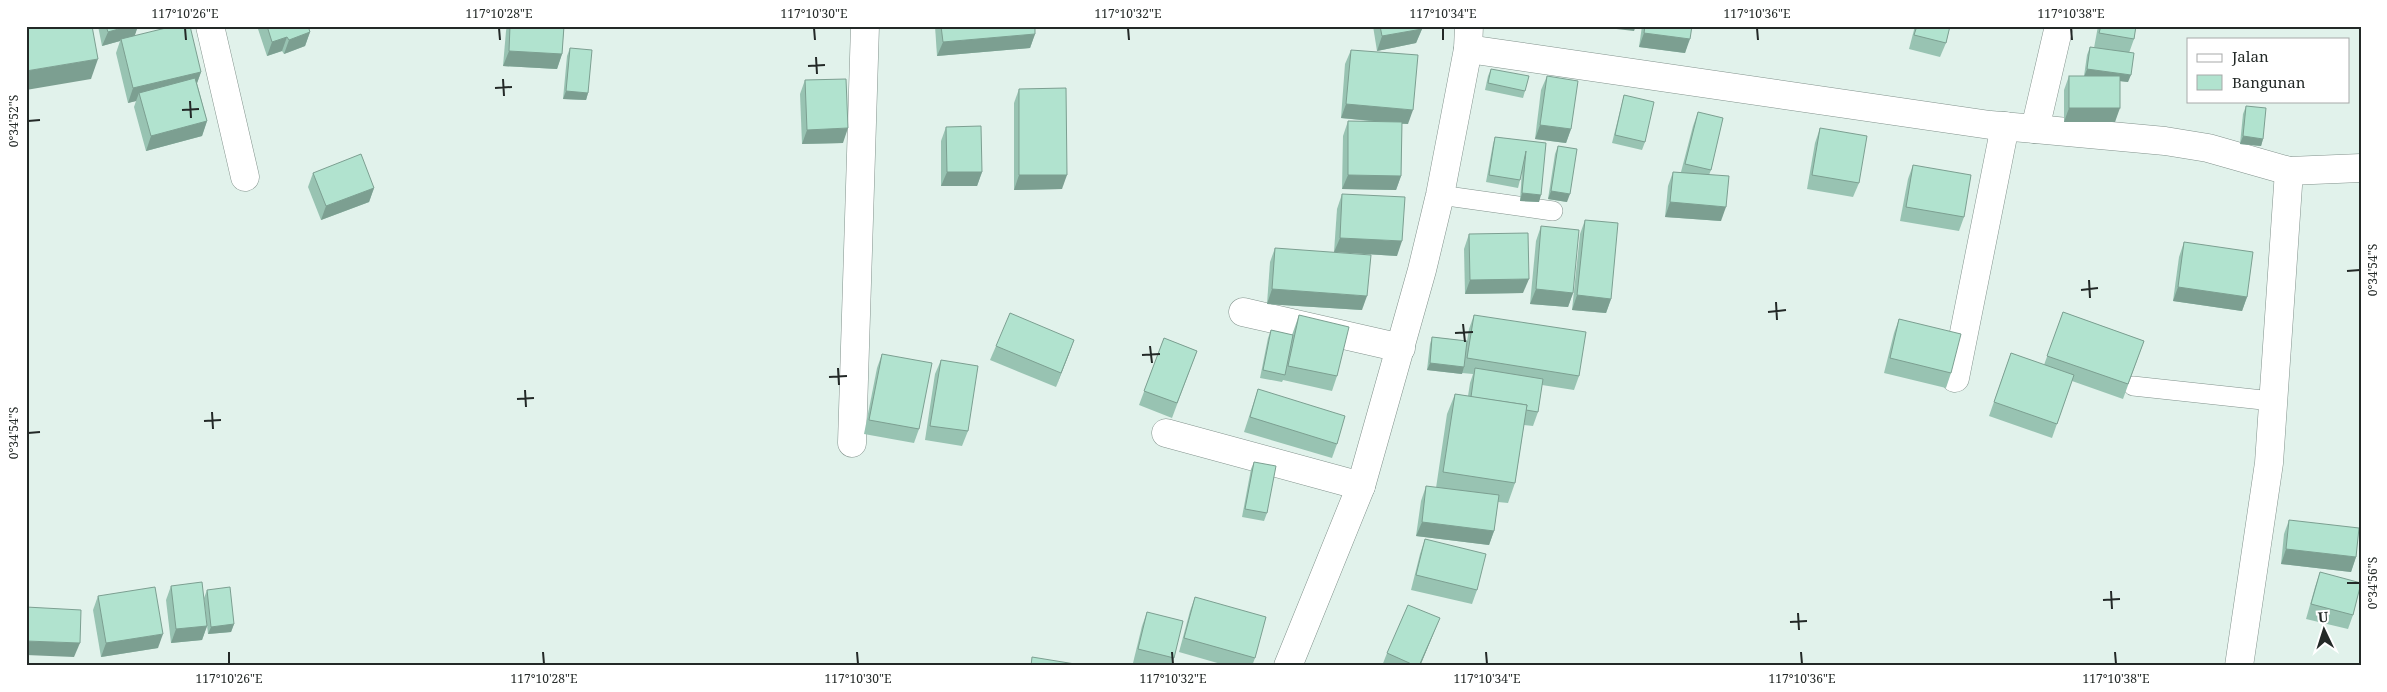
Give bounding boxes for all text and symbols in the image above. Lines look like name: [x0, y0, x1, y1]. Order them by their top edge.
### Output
text: 117°10'26"E: [152, 5, 218, 22]
text: 117°10'28"E: [466, 5, 532, 22]
text: 117°10'30"E: [781, 5, 847, 22]
text: 117°10'32"E: [1095, 5, 1161, 22]
text: 117°10'34"E: [1410, 5, 1476, 22]
text: 117°10'36"E: [1724, 5, 1790, 22]
text: 117°10'38"E: [2038, 5, 2104, 22]
legend: [2187, 38, 2350, 102]
text: Jalan: [2231, 46, 2269, 66]
text: Bangunan: [2232, 72, 2306, 92]
text: 0°34'52"S: [5, 95, 22, 147]
text: 0°34'54"S: [2364, 244, 2381, 296]
text: 0°34'54"S: [5, 407, 22, 459]
text: 0°34'56"S: [2364, 557, 2381, 609]
north arrow: [2300, 604, 2350, 654]
text: U: [2317, 607, 2329, 626]
text: 117°10'26"E: [196, 670, 262, 687]
text: 117°10'28"E: [511, 670, 577, 687]
text: 117°10'30"E: [825, 670, 891, 687]
text: 117°10'32"E: [1140, 670, 1206, 687]
text: 117°10'34"E: [1454, 670, 1520, 687]
text: 117°10'36"E: [1769, 670, 1835, 687]
text: 117°10'38"E: [2083, 670, 2149, 687]

